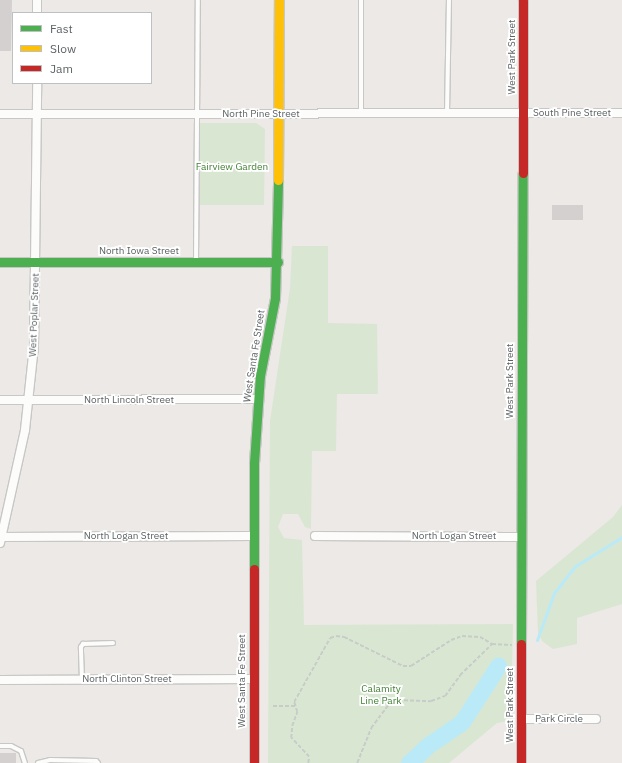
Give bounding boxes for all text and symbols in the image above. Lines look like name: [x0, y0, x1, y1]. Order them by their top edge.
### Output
legend: [12, 12, 152, 84]
street label: West Park Street: [506, 20, 518, 94]
text: Fast: [50, 21, 73, 36]
text: Slow: [50, 41, 76, 56]
text: Jam: [50, 61, 73, 76]
street label: South Pine Street: [533, 107, 611, 119]
street label: North Pine Street: [222, 108, 300, 120]
park label: Fairview Garden: [196, 161, 268, 173]
street label: North Iowa Street: [99, 245, 179, 257]
street label: West Poplar Street: [27, 273, 41, 357]
street label: West Santa Fe Street: [241, 309, 267, 403]
street label: West Park Street: [504, 344, 516, 418]
street label: North Lincoln Street: [84, 394, 174, 406]
street label: North Logan Street: [84, 530, 168, 542]
street label: North Logan Street: [412, 530, 496, 542]
street label: West Santa Fe Street: [236, 634, 248, 728]
street label: West Park Street: [504, 668, 516, 742]
street label: North Clinton Street: [82, 673, 172, 685]
park label: Calamity Line Park: [360, 682, 402, 706]
street label: Park Circle: [535, 713, 583, 725]

